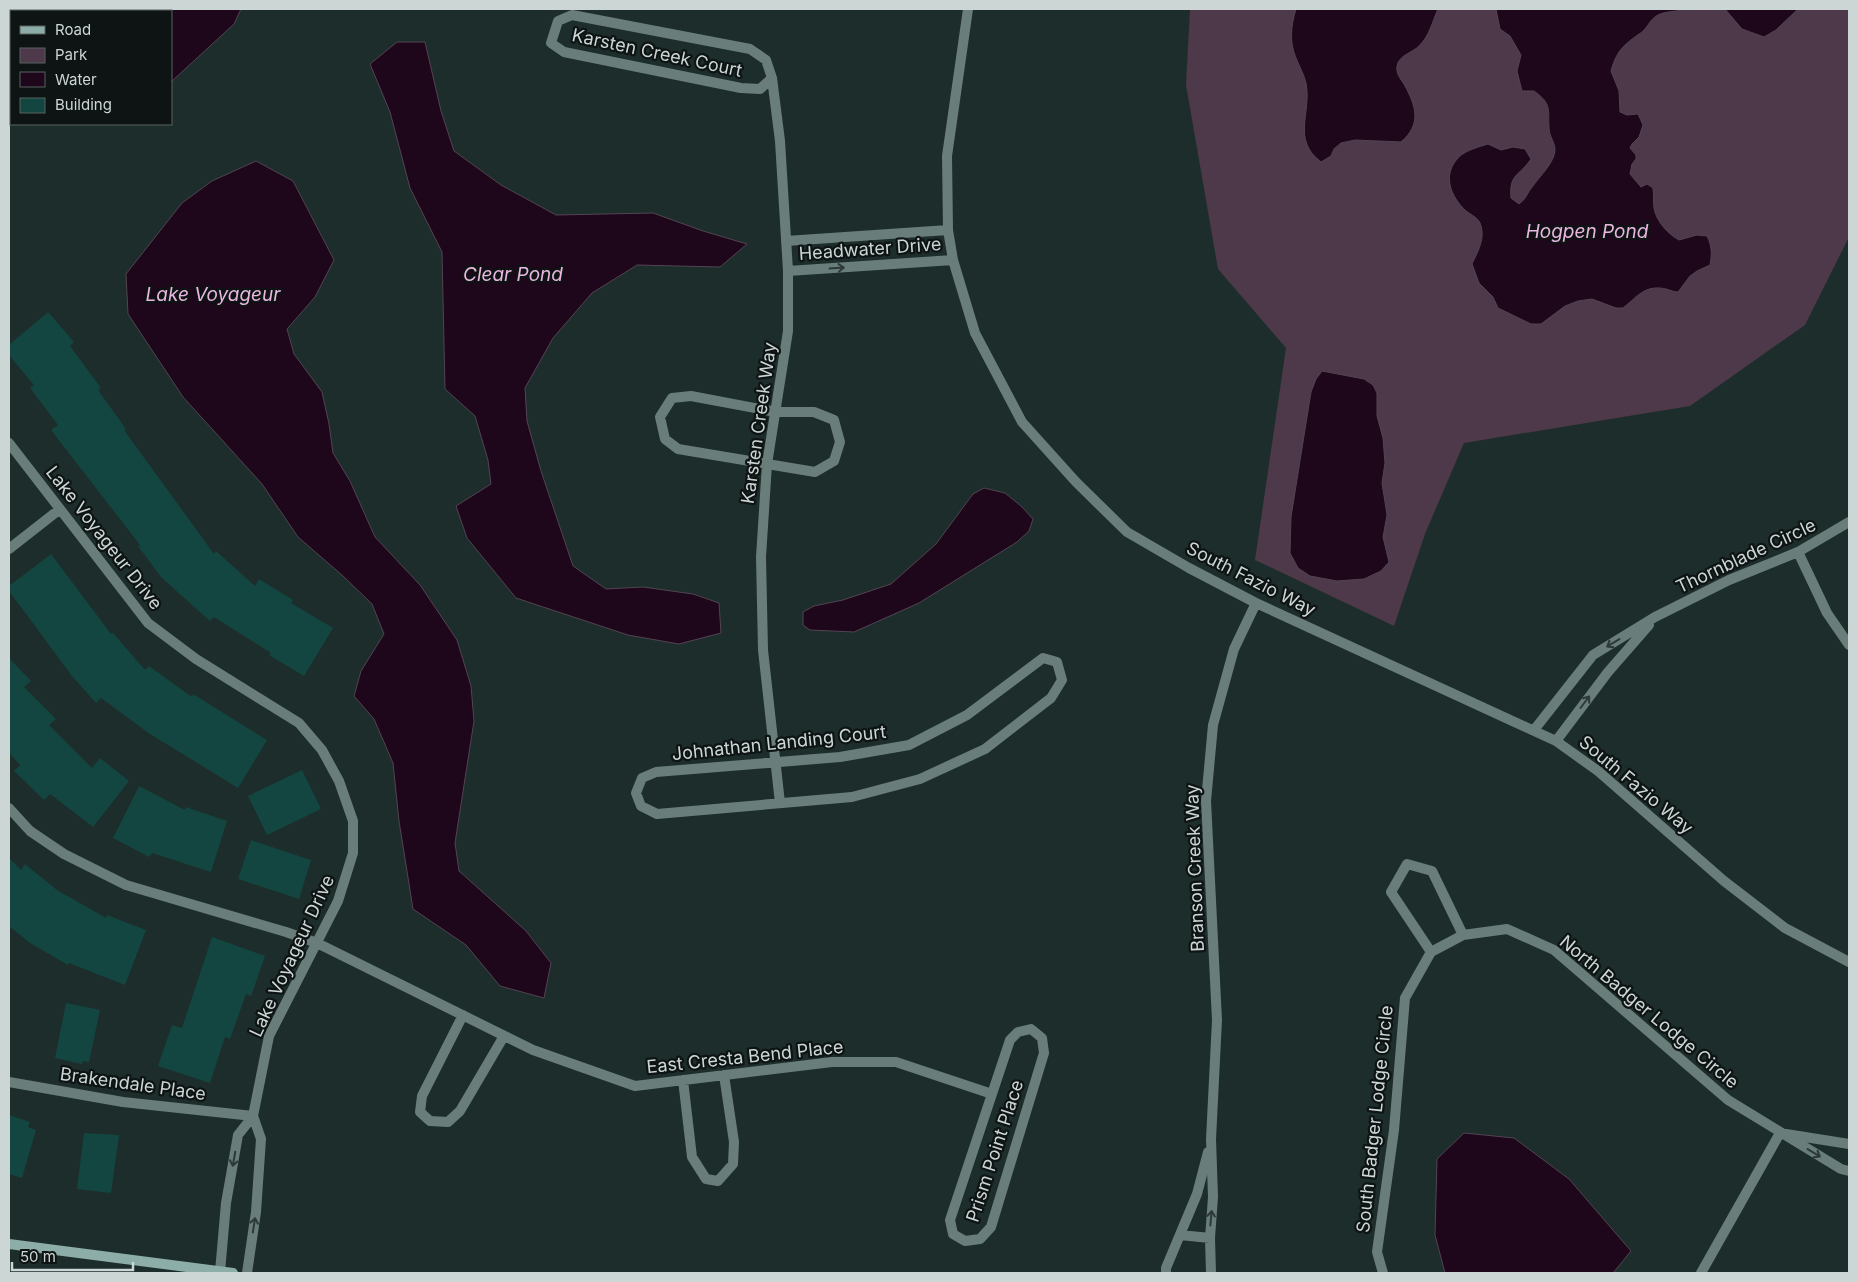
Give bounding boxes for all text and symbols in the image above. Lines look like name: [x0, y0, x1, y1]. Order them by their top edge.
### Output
legend: [10, 10, 172, 125]
text: Road: [55, 20, 91, 39]
street label: Karsten Creek Court: [570, 24, 744, 81]
text: Park: [55, 45, 88, 64]
text: Water: [55, 70, 97, 89]
text: Building: [55, 95, 112, 114]
water label: Hogpen Pond: [1526, 220, 1649, 243]
street label: Headwater Drive: [798, 233, 942, 264]
water label: Clear Pond: [463, 263, 563, 286]
one-way arrow: [829, 263, 845, 272]
water label: Lake Voyageur: [146, 283, 281, 306]
street label: Karsten Creek Way: [737, 341, 780, 505]
street label: Lake Voyageur Drive: [42, 462, 167, 614]
street label: Thornblade Circle: [1673, 514, 1819, 597]
street label: South Fazio Way: [1183, 537, 1319, 620]
one-way arrow: [1607, 638, 1621, 648]
one-way arrow: [1580, 696, 1591, 709]
street label: Johnathan Landing Court: [671, 721, 887, 764]
street label: South Fazio Way: [1575, 731, 1697, 838]
street label: Branson Creek Way: [1181, 784, 1208, 952]
street label: Lake Voyageur Drive: [245, 872, 338, 1040]
street label: North Badger Lodge Circle: [1556, 931, 1743, 1093]
street label: South Badger Lodge Circle: [1352, 1004, 1397, 1234]
street label: East Cresta Bend Place: [645, 1036, 844, 1077]
street label: Brakendale Place: [59, 1063, 207, 1104]
street label: Prism Point Place: [962, 1077, 1027, 1225]
one-way arrow: [1807, 1148, 1821, 1158]
one-way arrow: [228, 1150, 238, 1166]
one-way arrow: [1206, 1210, 1216, 1226]
one-way arrow: [249, 1217, 259, 1233]
scale bar: [12, 1240, 134, 1272]
text: 50 m: [20, 1247, 56, 1266]

